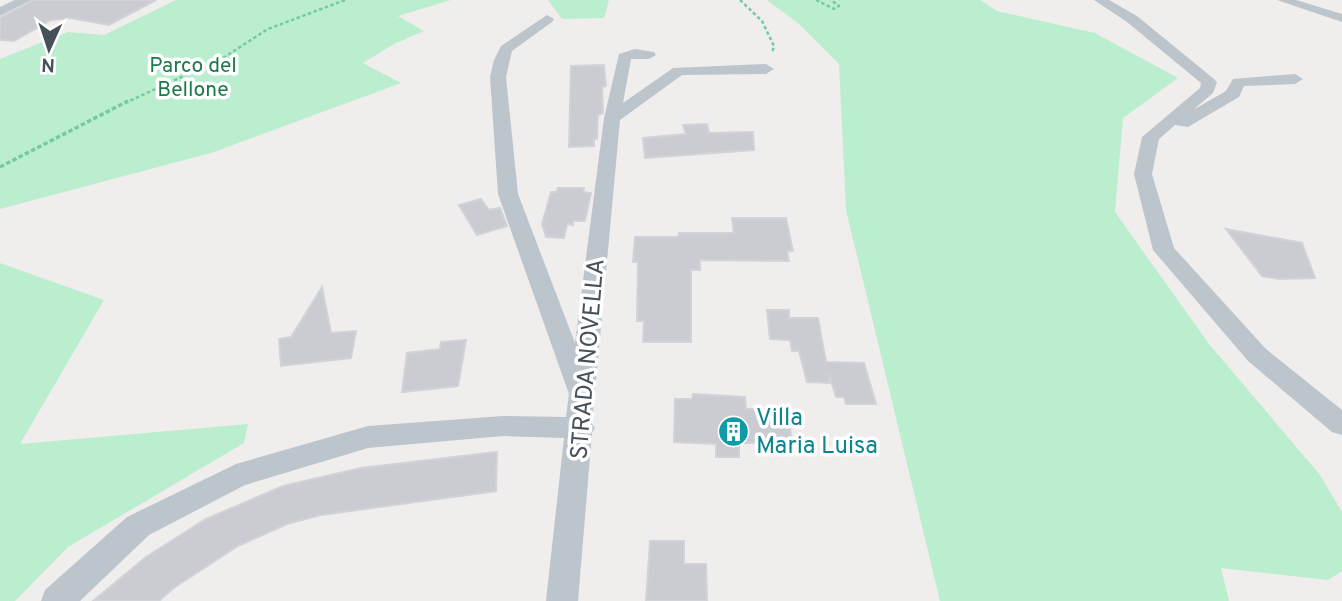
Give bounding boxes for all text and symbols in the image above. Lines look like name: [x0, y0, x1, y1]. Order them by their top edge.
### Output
north arrow: [14, 14, 84, 84]
text: N: [41, 52, 56, 76]
park label: Parco del Bellone: [149, 53, 237, 104]
street label: STRADA NOVELLA: [565, 258, 613, 461]
place label: Villa Maria Luisa: [756, 404, 878, 462]
building icon: Villa Maria Luisa: [716, 414, 750, 448]

